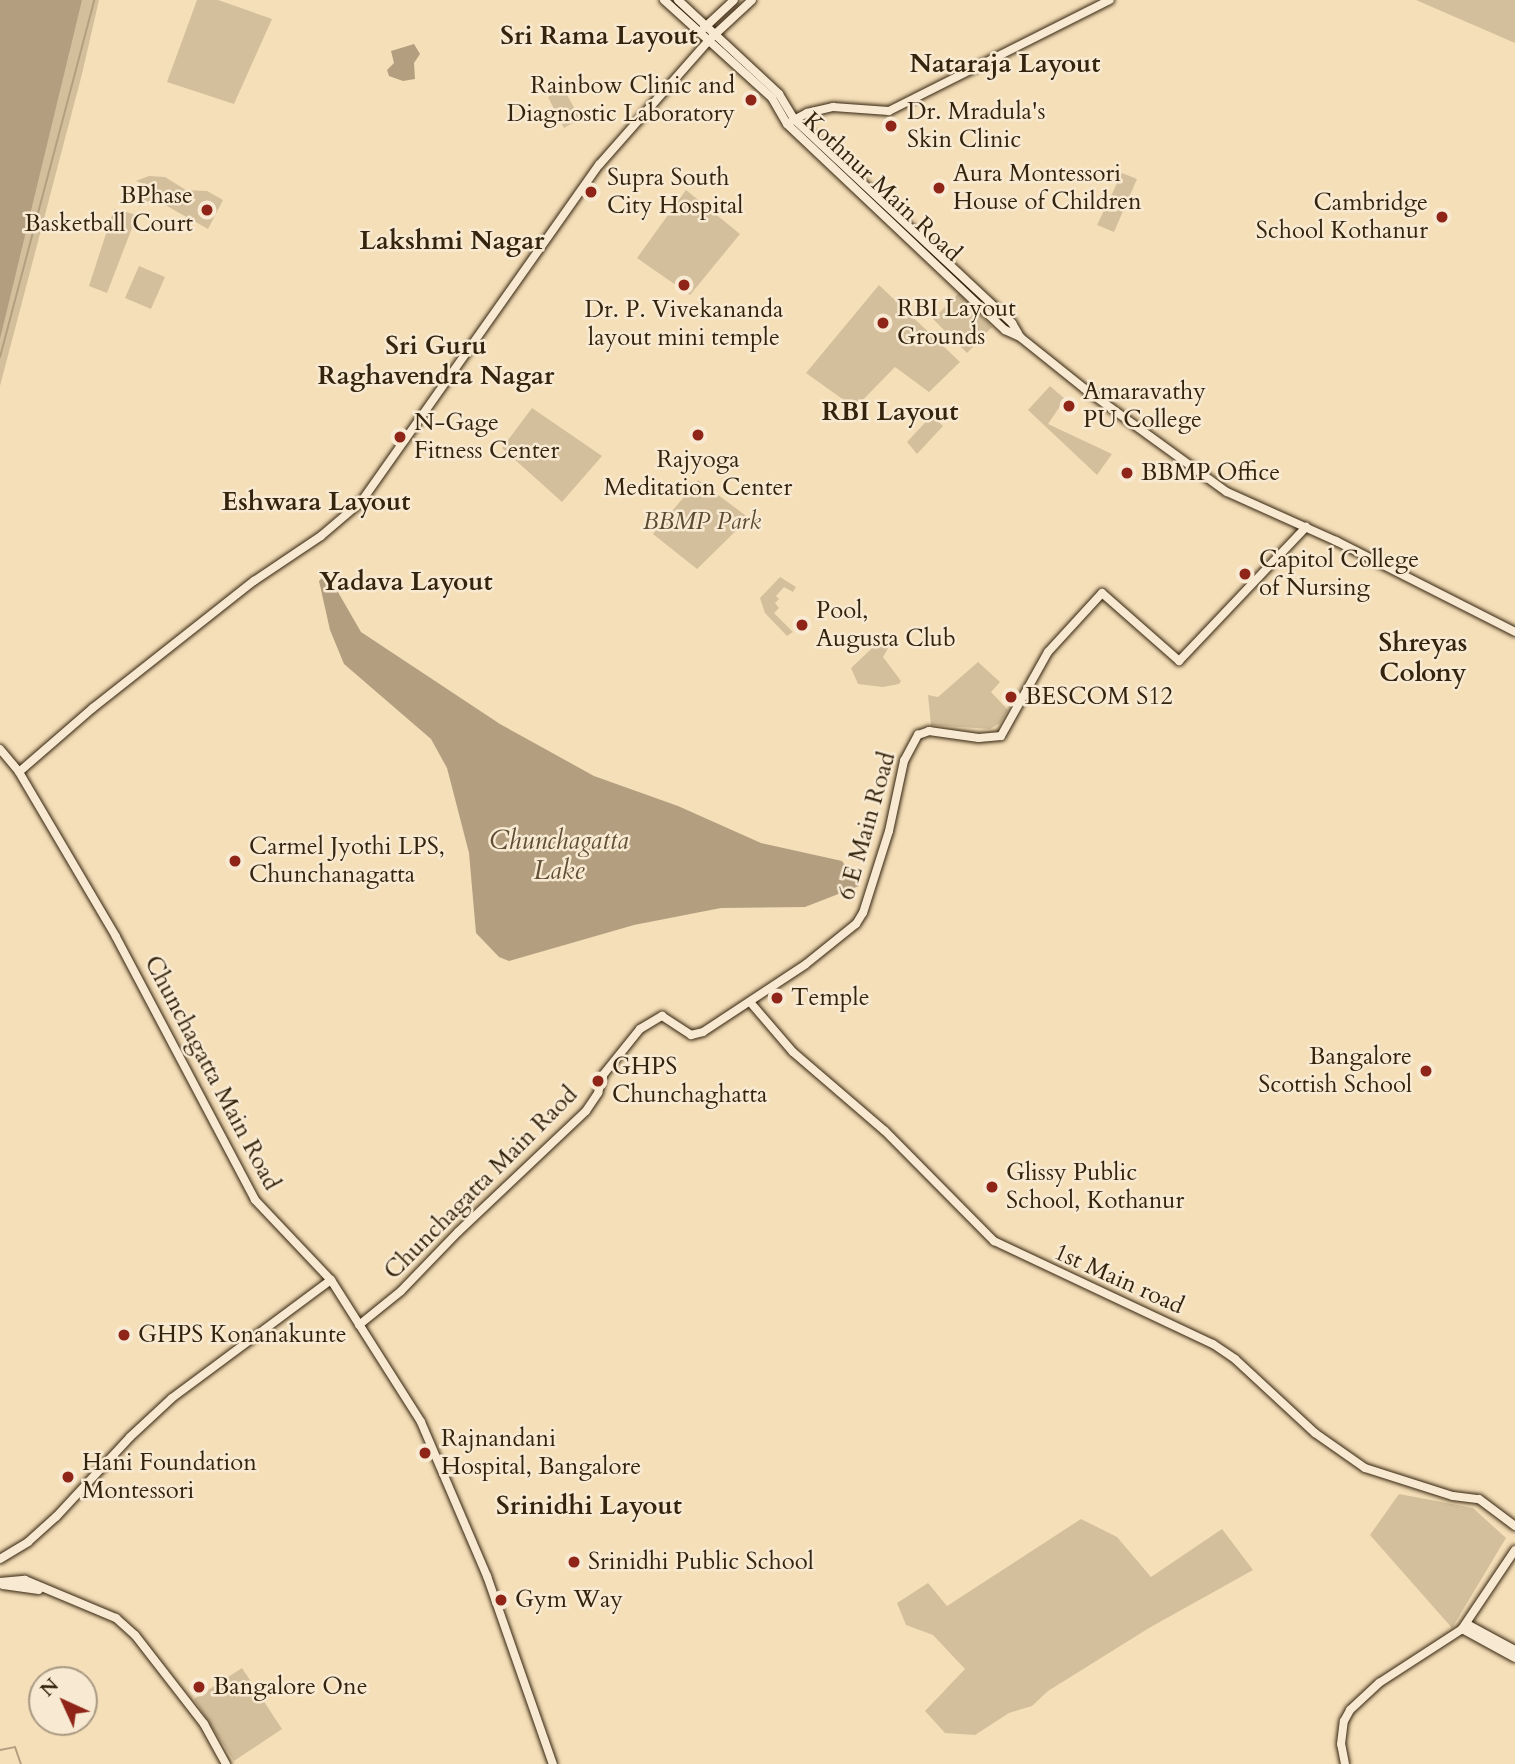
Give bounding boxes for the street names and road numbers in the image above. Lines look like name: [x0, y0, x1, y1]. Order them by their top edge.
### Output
street label: Kothnur Main Road: [797, 106, 967, 268]
street label: 6 E Main Road: [832, 749, 902, 903]
street label: Chunchagatta Main Road: [138, 951, 286, 1195]
street label: Chunchagatta Main Raod: [378, 1080, 584, 1286]
street label: 1st Main road: [1050, 1238, 1188, 1320]

